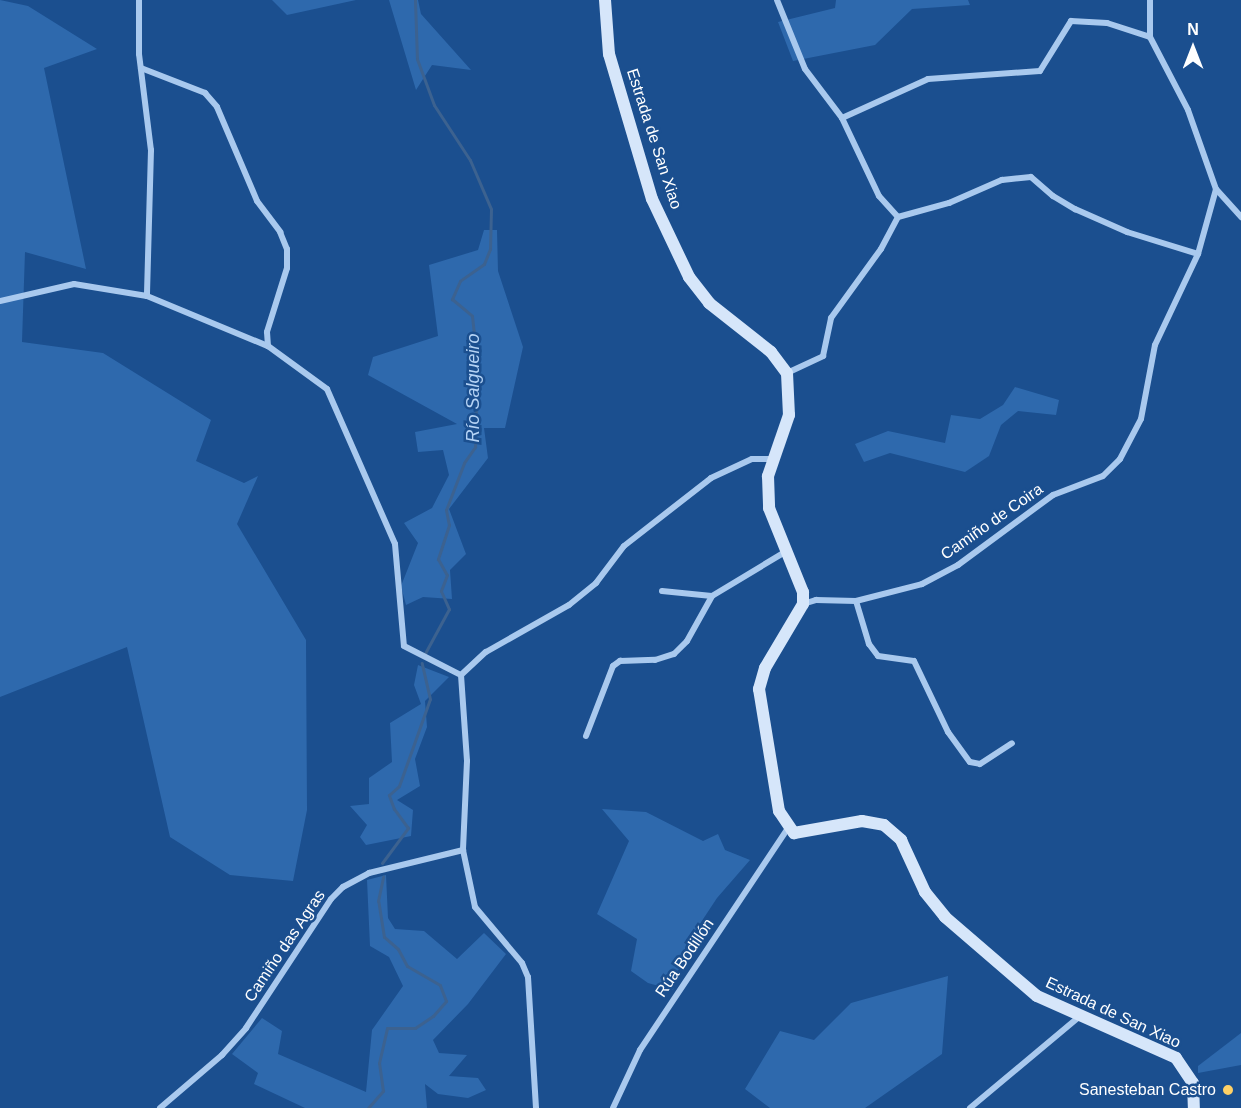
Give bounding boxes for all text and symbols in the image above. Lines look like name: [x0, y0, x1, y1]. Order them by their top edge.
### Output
north arrow: [1163, 18, 1223, 78]
text: N: [1187, 21, 1199, 38]
street label: Estrada de San Xiao: [622, 66, 686, 212]
water label: Río Salgueiro: [462, 333, 484, 443]
street label: Camiño de Coira: [937, 480, 1047, 564]
street label: Camiño das Agras: [240, 886, 330, 1006]
street label: Rúa Bodillón: [652, 915, 718, 1001]
street label: Estrada de San Xiao: [1042, 973, 1184, 1053]
place label: Sanesteban Castro: [1079, 1080, 1216, 1100]
marker: Sanesteban Castro: [1221, 1083, 1235, 1097]

